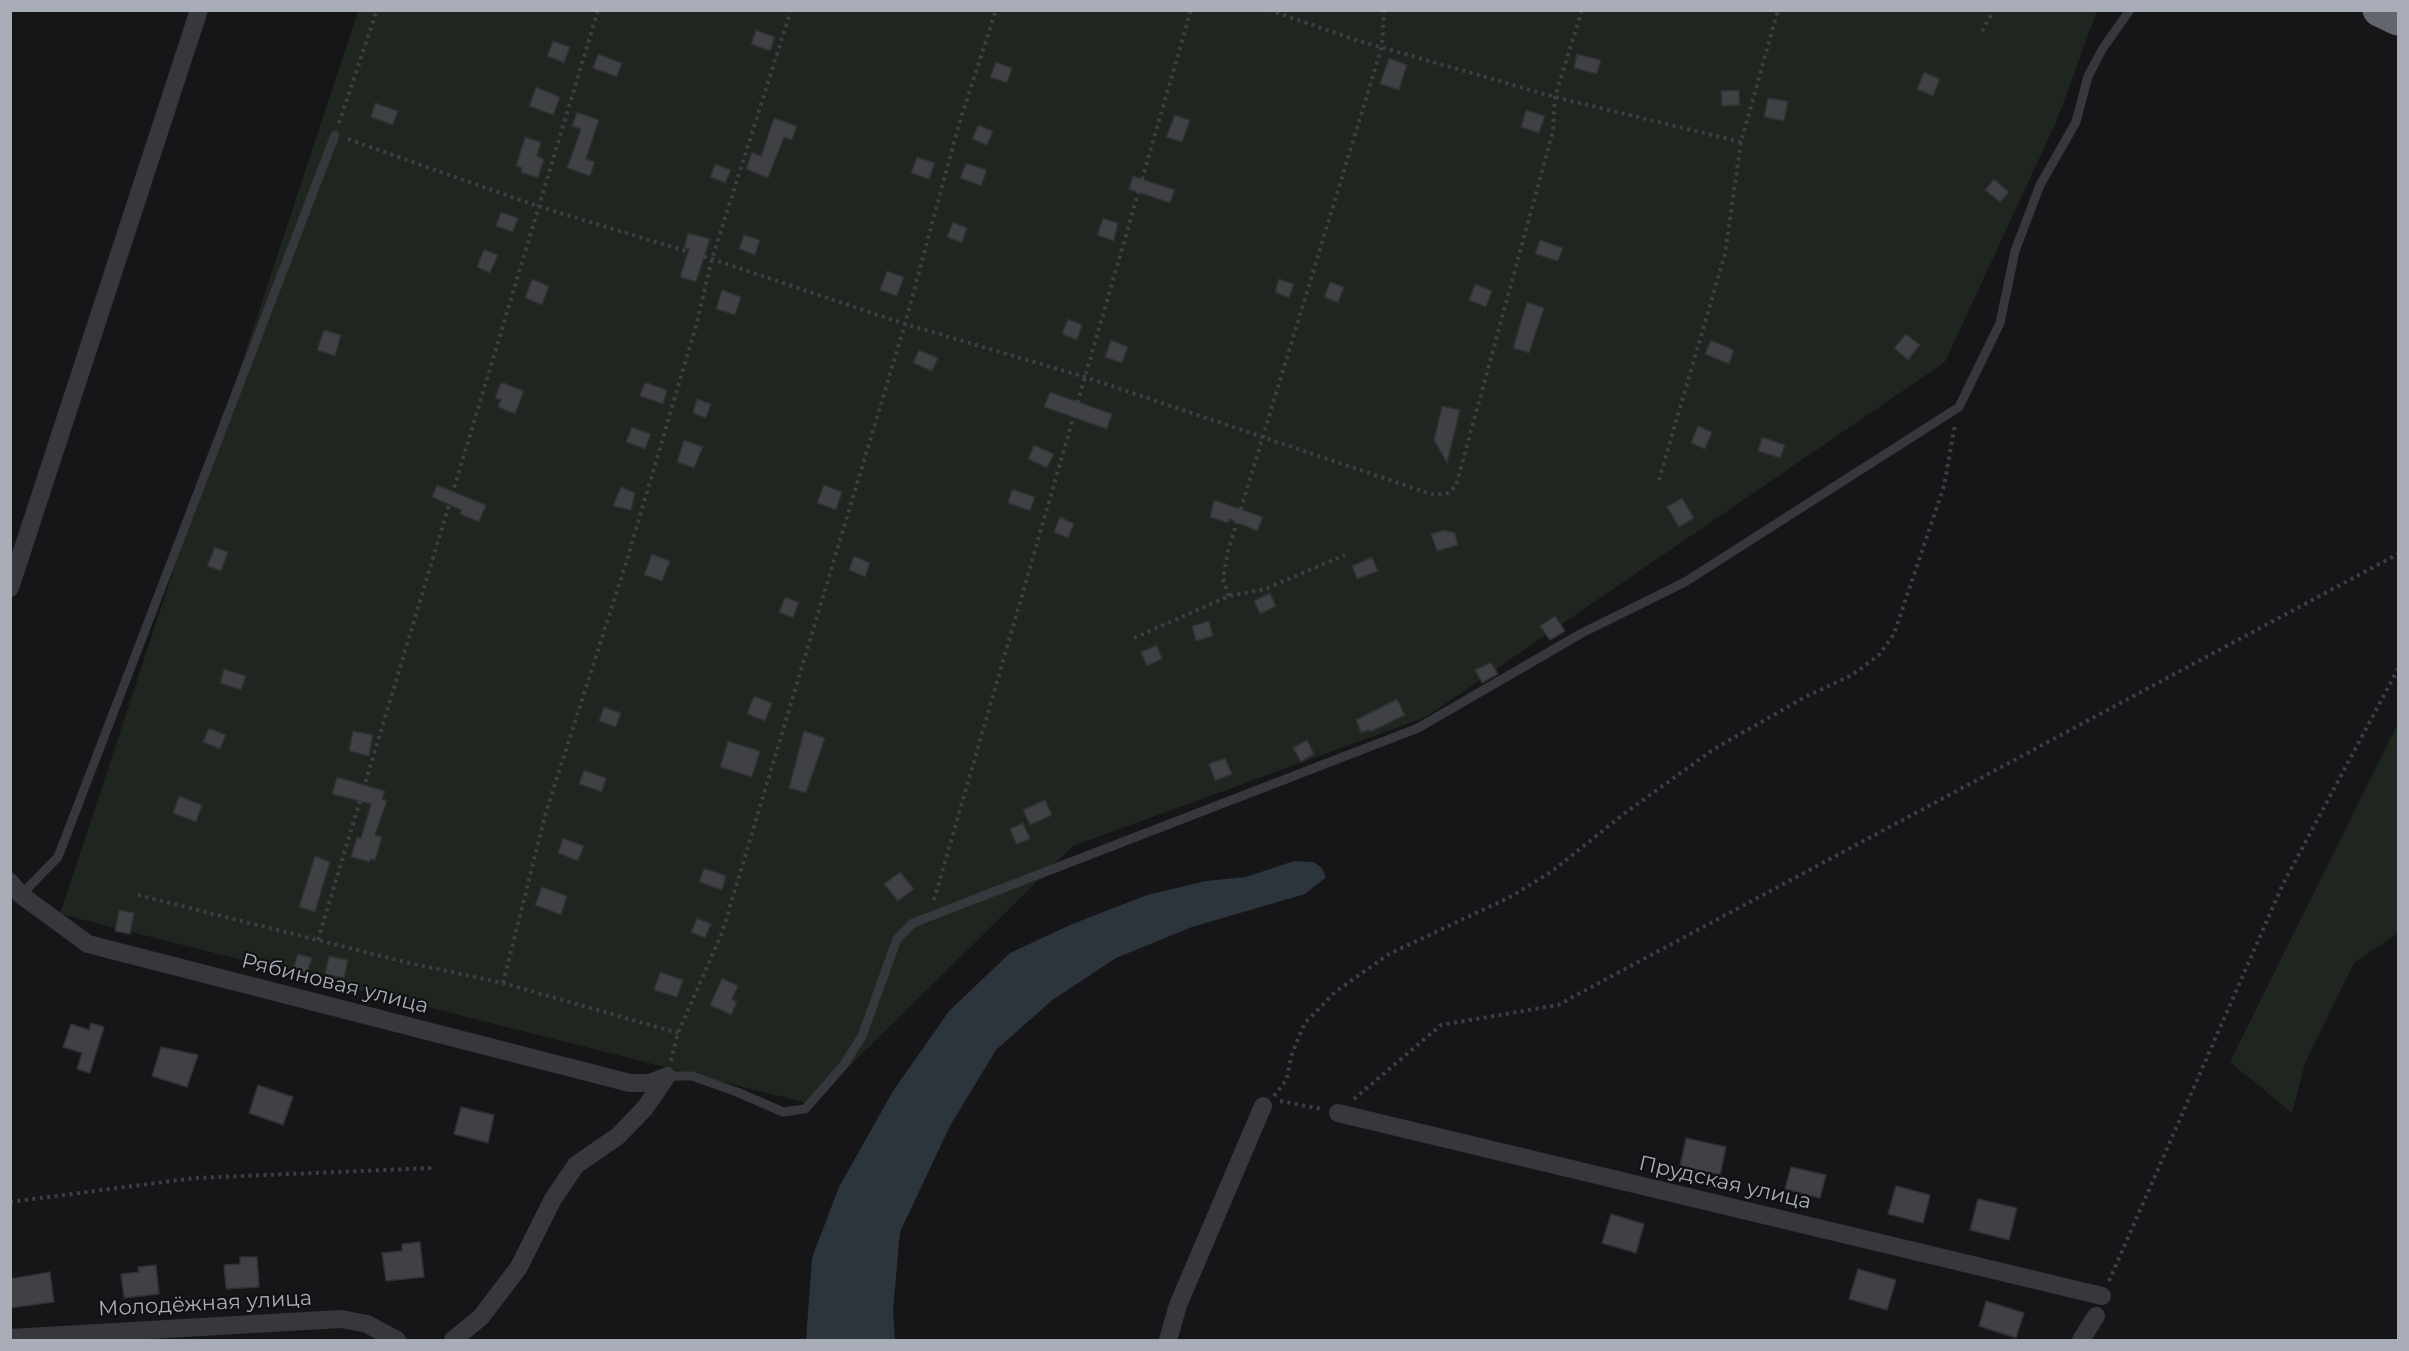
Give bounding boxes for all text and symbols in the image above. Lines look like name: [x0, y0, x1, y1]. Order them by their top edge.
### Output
street label: Рябиновая улица: [239, 949, 431, 1019]
street label: Прудская улица: [1636, 1151, 1814, 1215]
street label: Молодёжная улица: [98, 1286, 312, 1322]

